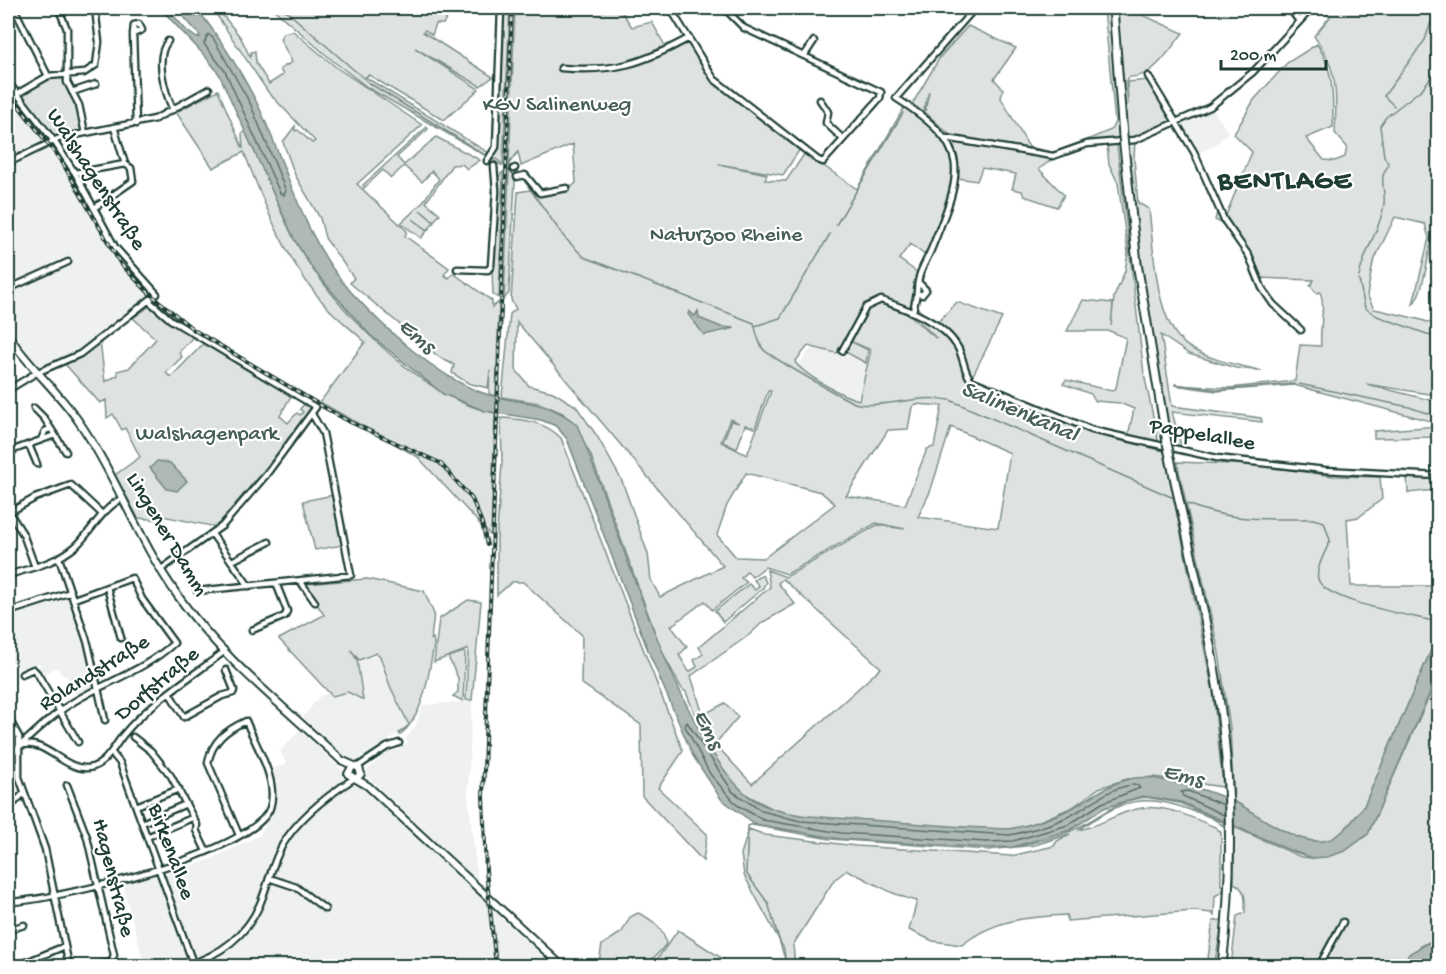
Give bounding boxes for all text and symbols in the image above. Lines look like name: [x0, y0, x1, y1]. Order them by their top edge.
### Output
scale bar: [1221, 33, 1326, 71]
text: 200 m: [1230, 46, 1277, 67]
park label: KGV Salinenweg: [483, 93, 631, 119]
street label: Walshagenstraße: [39, 104, 151, 256]
district label: BENTLAGE: [1217, 166, 1352, 199]
park label: Naturzoo Rheine: [650, 223, 803, 249]
water label: Ems: [391, 313, 443, 363]
water label: Salinenkanal: [956, 375, 1083, 451]
street label: Pappelallee: [1146, 414, 1257, 458]
park label: Walshagenpark: [136, 422, 281, 448]
street label: Lingener Damm: [119, 468, 213, 602]
street label: Rolandstraße: [35, 629, 155, 718]
street label: Dorfstraße: [109, 642, 206, 729]
water label: Ems: [685, 705, 730, 757]
water label: Ems: [1160, 758, 1209, 797]
street label: Birkenallee: [140, 800, 200, 904]
street label: Hagenstraße: [85, 816, 139, 940]

